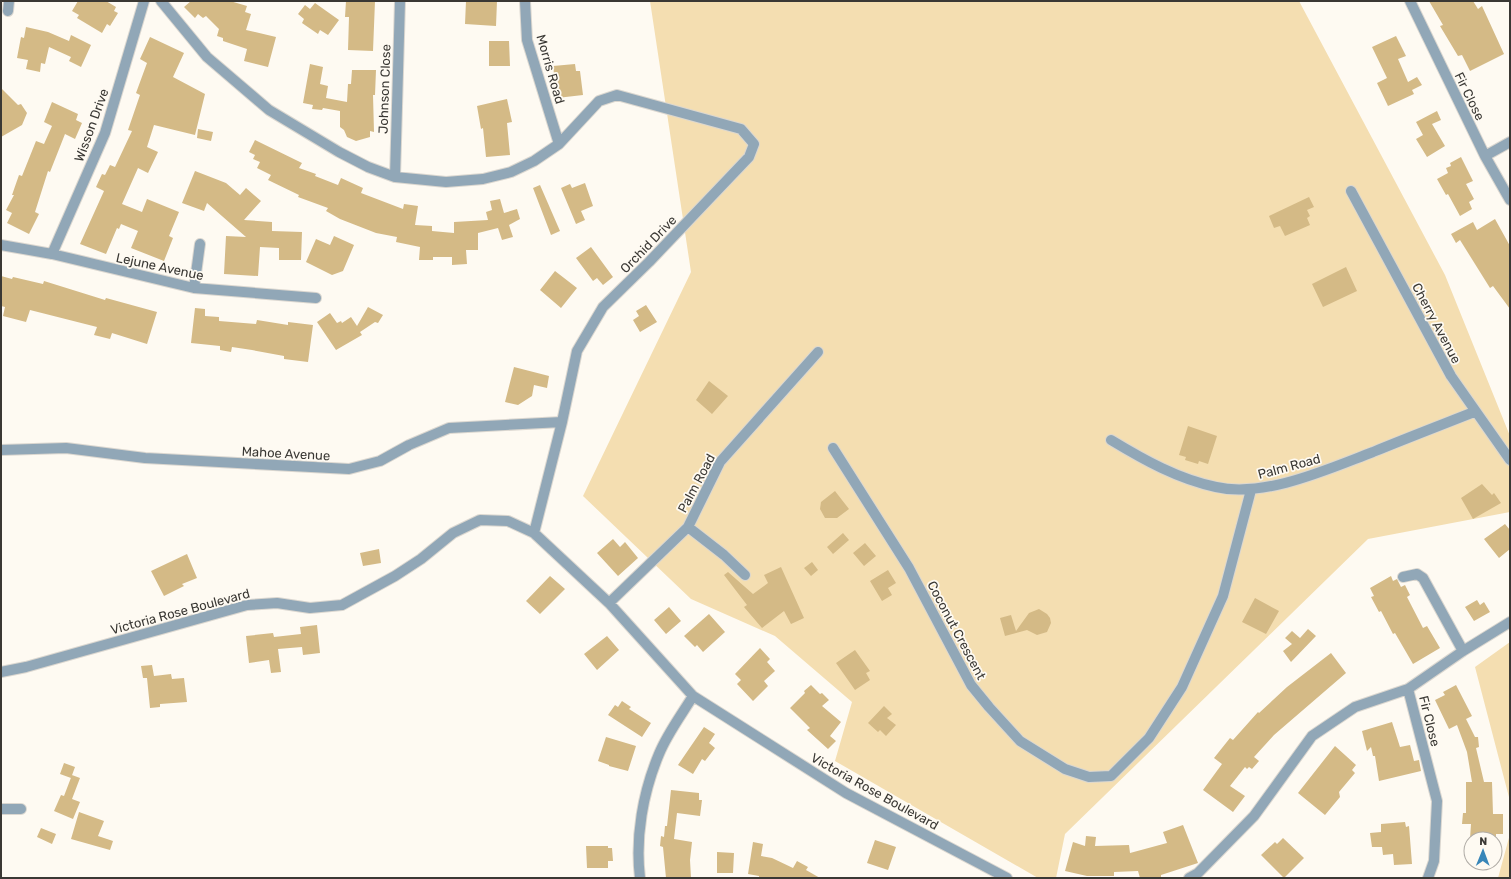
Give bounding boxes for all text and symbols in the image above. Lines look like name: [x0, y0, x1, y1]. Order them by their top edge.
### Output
street label: Morris Road: [533, 33, 568, 106]
street label: Johnson Close: [375, 44, 394, 134]
street label: Fir Close: [1451, 70, 1488, 123]
street label: Wisson Drive: [71, 87, 112, 164]
street label: Orchid Drive: [617, 212, 679, 276]
street label: Lejune Avenue: [115, 250, 205, 283]
street label: Cherry Avenue: [1409, 280, 1464, 366]
street label: Mahoe Avenue: [241, 444, 331, 463]
street label: Palm Road: [675, 451, 718, 515]
street label: Palm Road: [1256, 451, 1322, 482]
street label: Coconut Crescent: [924, 578, 989, 682]
street label: Victoria Rose Boulevard: [109, 586, 251, 637]
street label: Fir Close: [1416, 694, 1443, 748]
street label: Victoria Rose Boulevard: [808, 750, 941, 833]
north arrow: [1463, 831, 1503, 871]
text: N: [1479, 835, 1487, 848]

